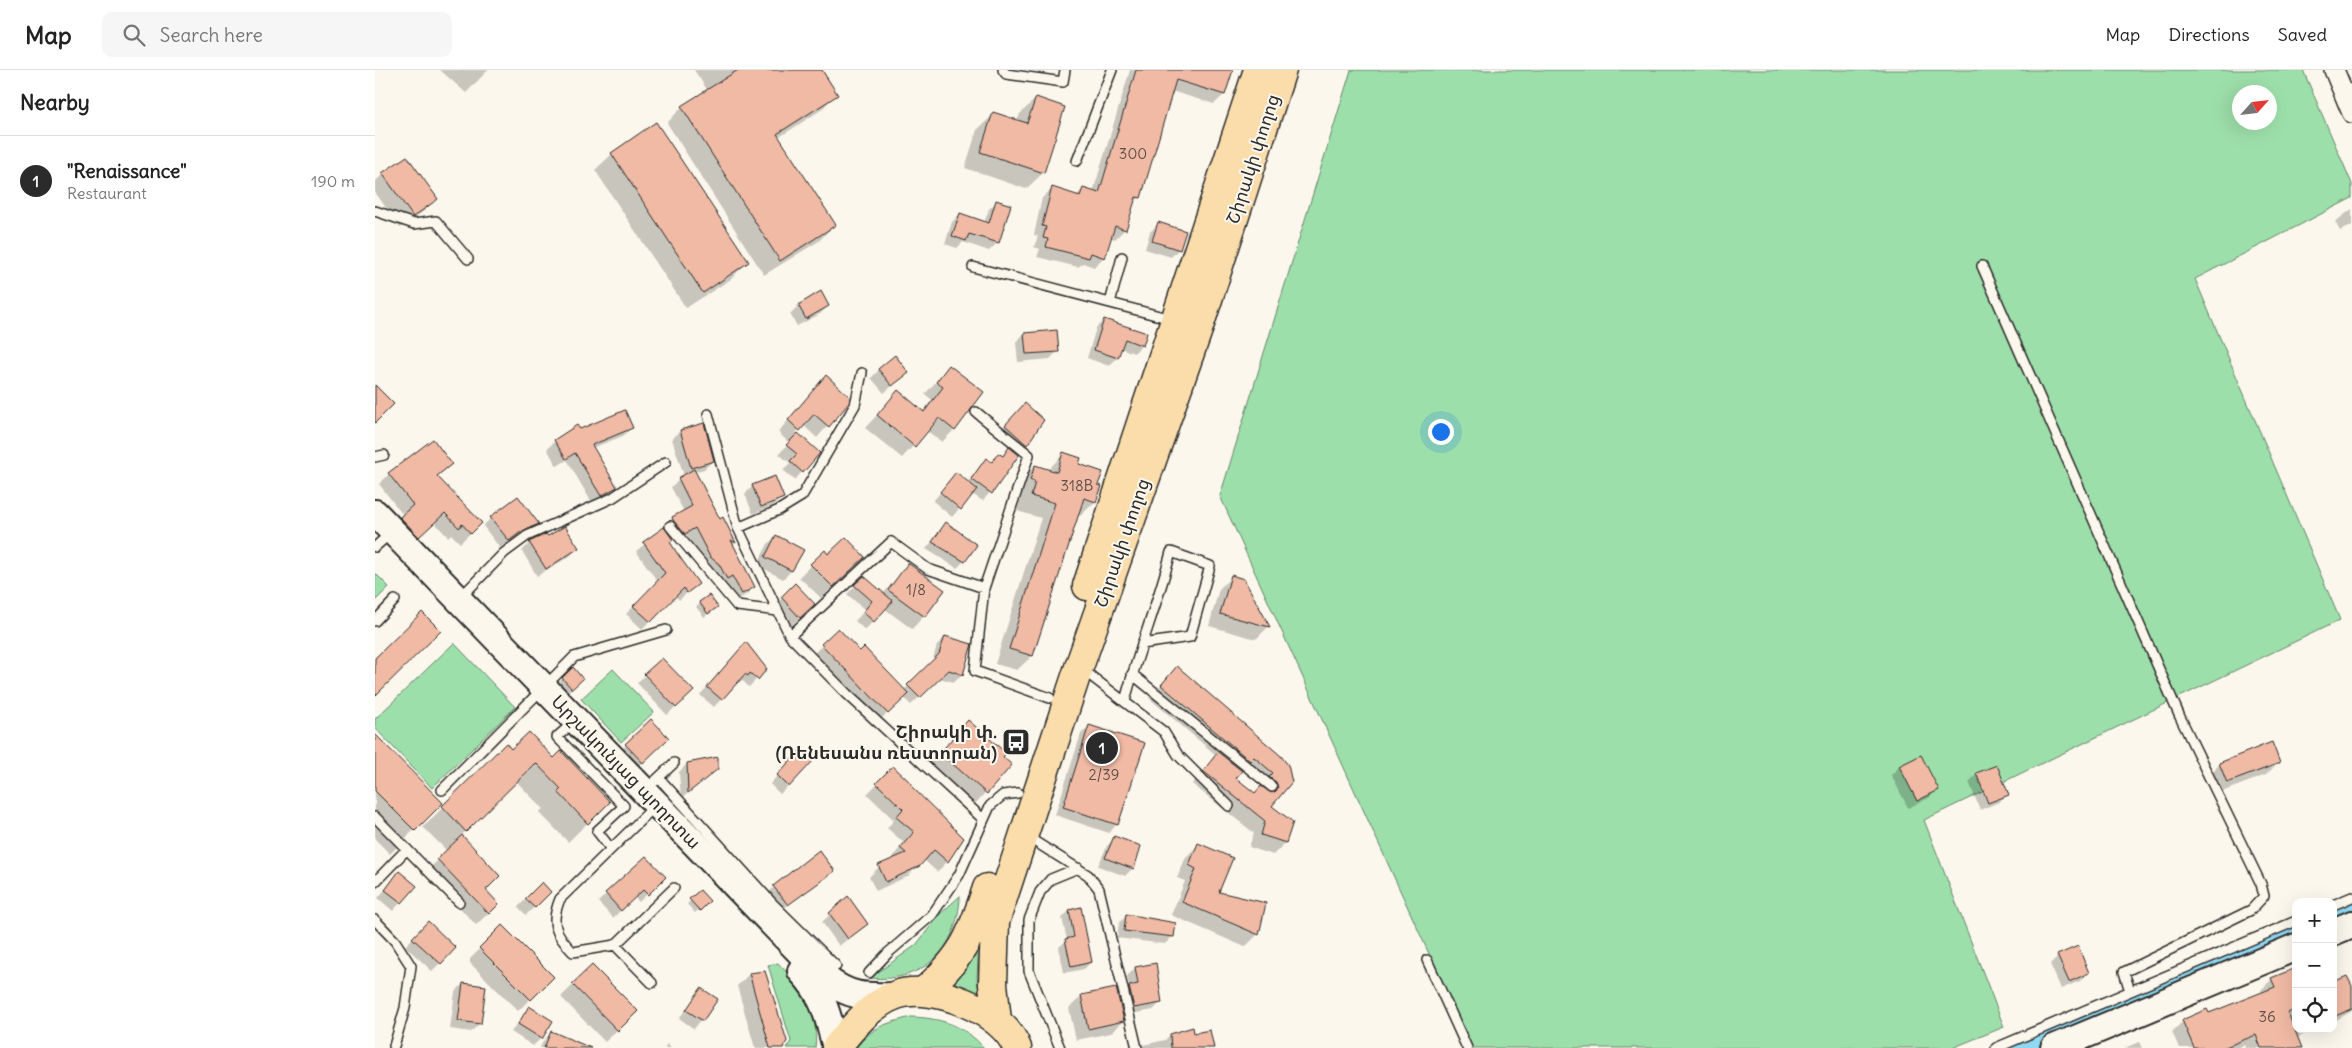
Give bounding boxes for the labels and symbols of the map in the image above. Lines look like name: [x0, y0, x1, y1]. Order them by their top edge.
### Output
north arrow: [2232, 85, 2277, 130]
street label: Շիրակի փողոց: [1221, 91, 1284, 227]
house number: 300: [1119, 144, 1147, 163]
your location: [1428, 419, 1454, 445]
street label: Շիրակի փողոց: [1089, 475, 1154, 610]
house number: 318B: [1061, 476, 1094, 495]
house number: 1/8: [906, 580, 926, 599]
street label: Արշակունյաց պողոտա: [547, 690, 706, 854]
place label: Շիրակի փ. (Ռենեսանս ռեստորան): [776, 720, 997, 764]
bus stop icon: Շիրակի փ. (Ռենեսանս ռեստորան): [1001, 727, 1031, 757]
pin: 1: [1086, 729, 1118, 767]
house number: 2/39: [1089, 765, 1119, 784]
house number: 36: [2258, 1007, 2276, 1026]

